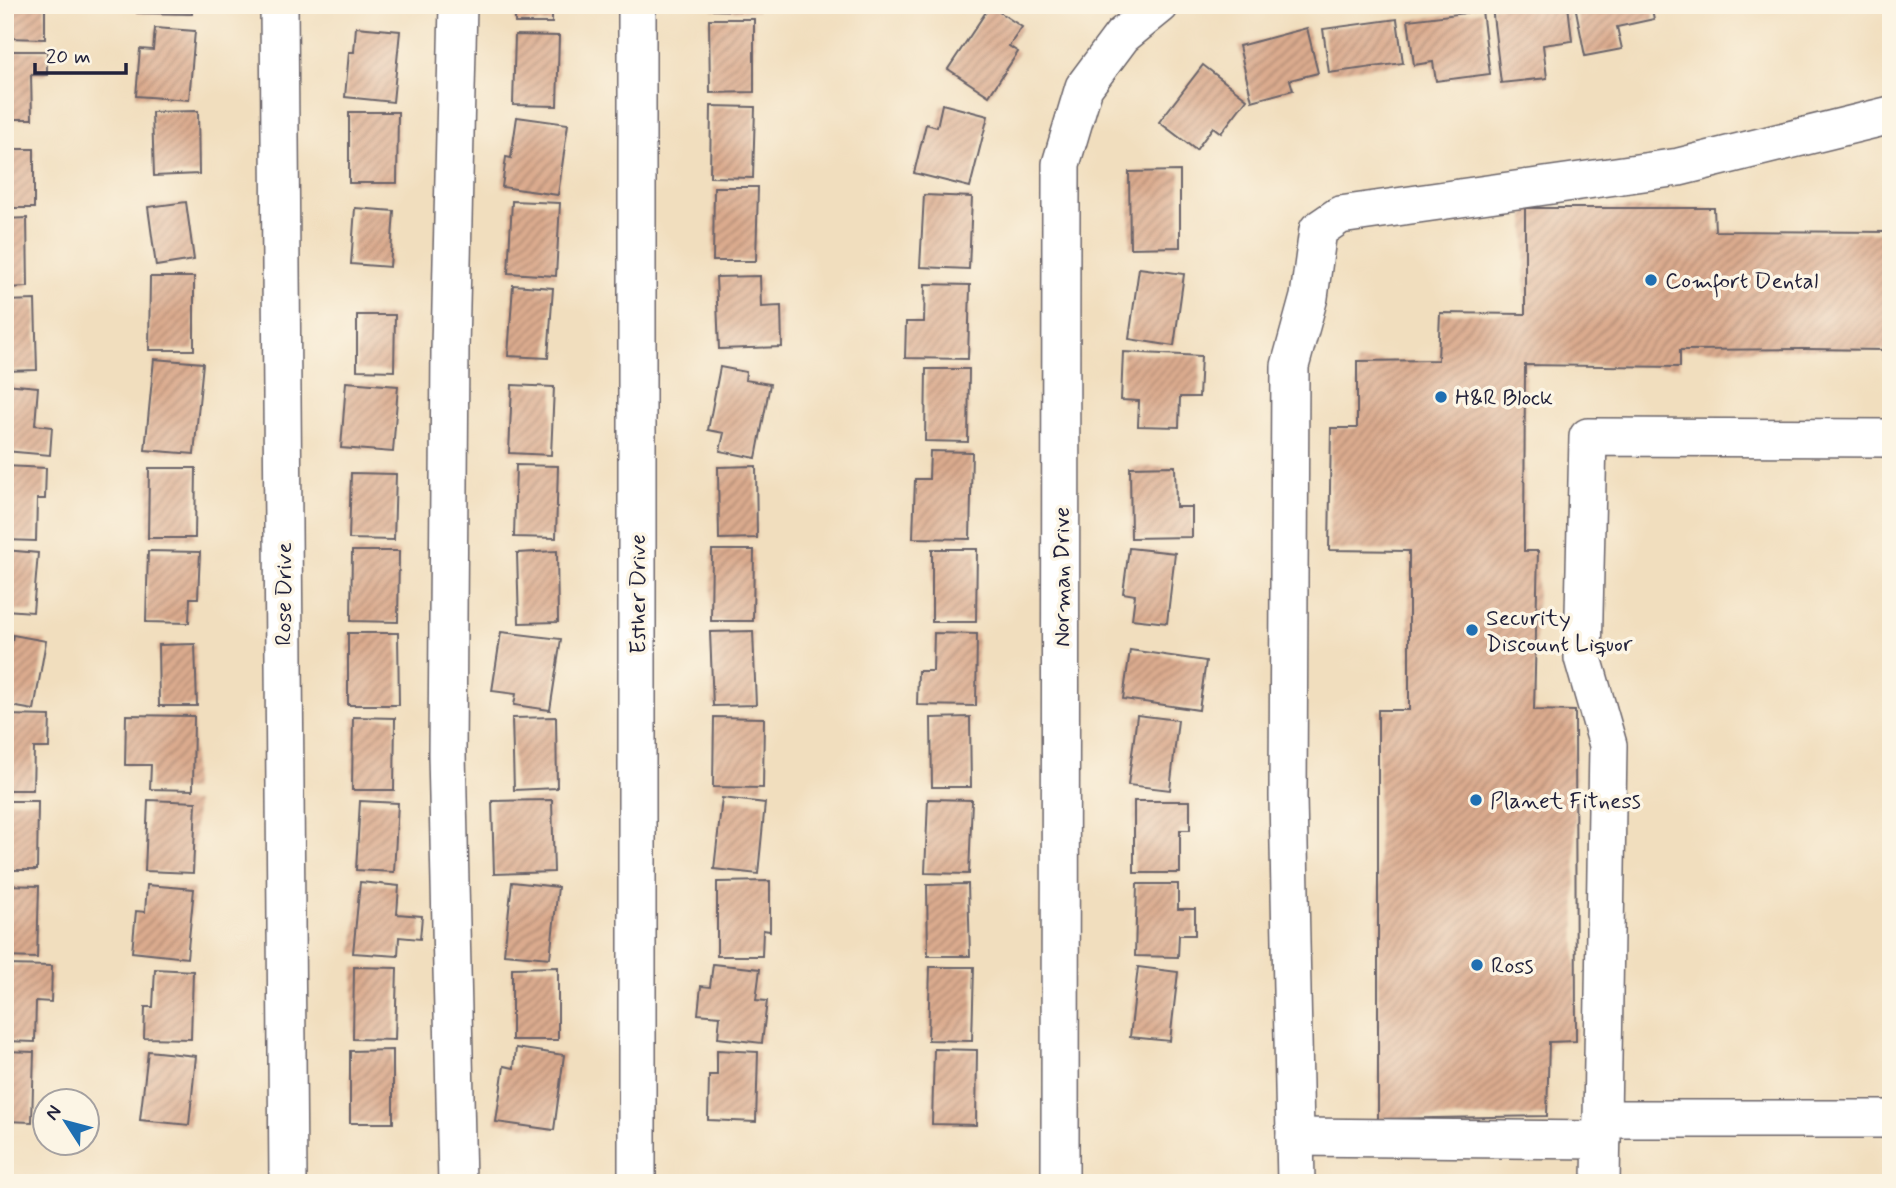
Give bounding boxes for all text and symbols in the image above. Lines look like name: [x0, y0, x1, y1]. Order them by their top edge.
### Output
scale bar: [35, 32, 126, 76]
text: 20 m: [46, 43, 91, 71]
place label: Comfort Dental: [1665, 267, 1818, 298]
marker: Comfort Dental: [1643, 272, 1659, 288]
place label: H&R Block: [1455, 384, 1553, 414]
marker: H&R Block: [1433, 389, 1449, 405]
street label: Norman Drive: [1048, 507, 1078, 647]
street label: Esther Drive: [624, 534, 654, 654]
street label: Rose Drive: [270, 542, 300, 646]
place label: Security Discount Liquor: [1486, 604, 1633, 660]
marker: Security Discount Liquor: [1464, 622, 1480, 638]
place label: Planet Fitness: [1490, 787, 1641, 817]
marker: Planet Fitness: [1468, 792, 1484, 808]
place label: Ross: [1491, 952, 1534, 982]
marker: Ross: [1469, 957, 1485, 973]
north arrow: [32, 1086, 102, 1156]
text: N: [40, 1100, 67, 1125]

